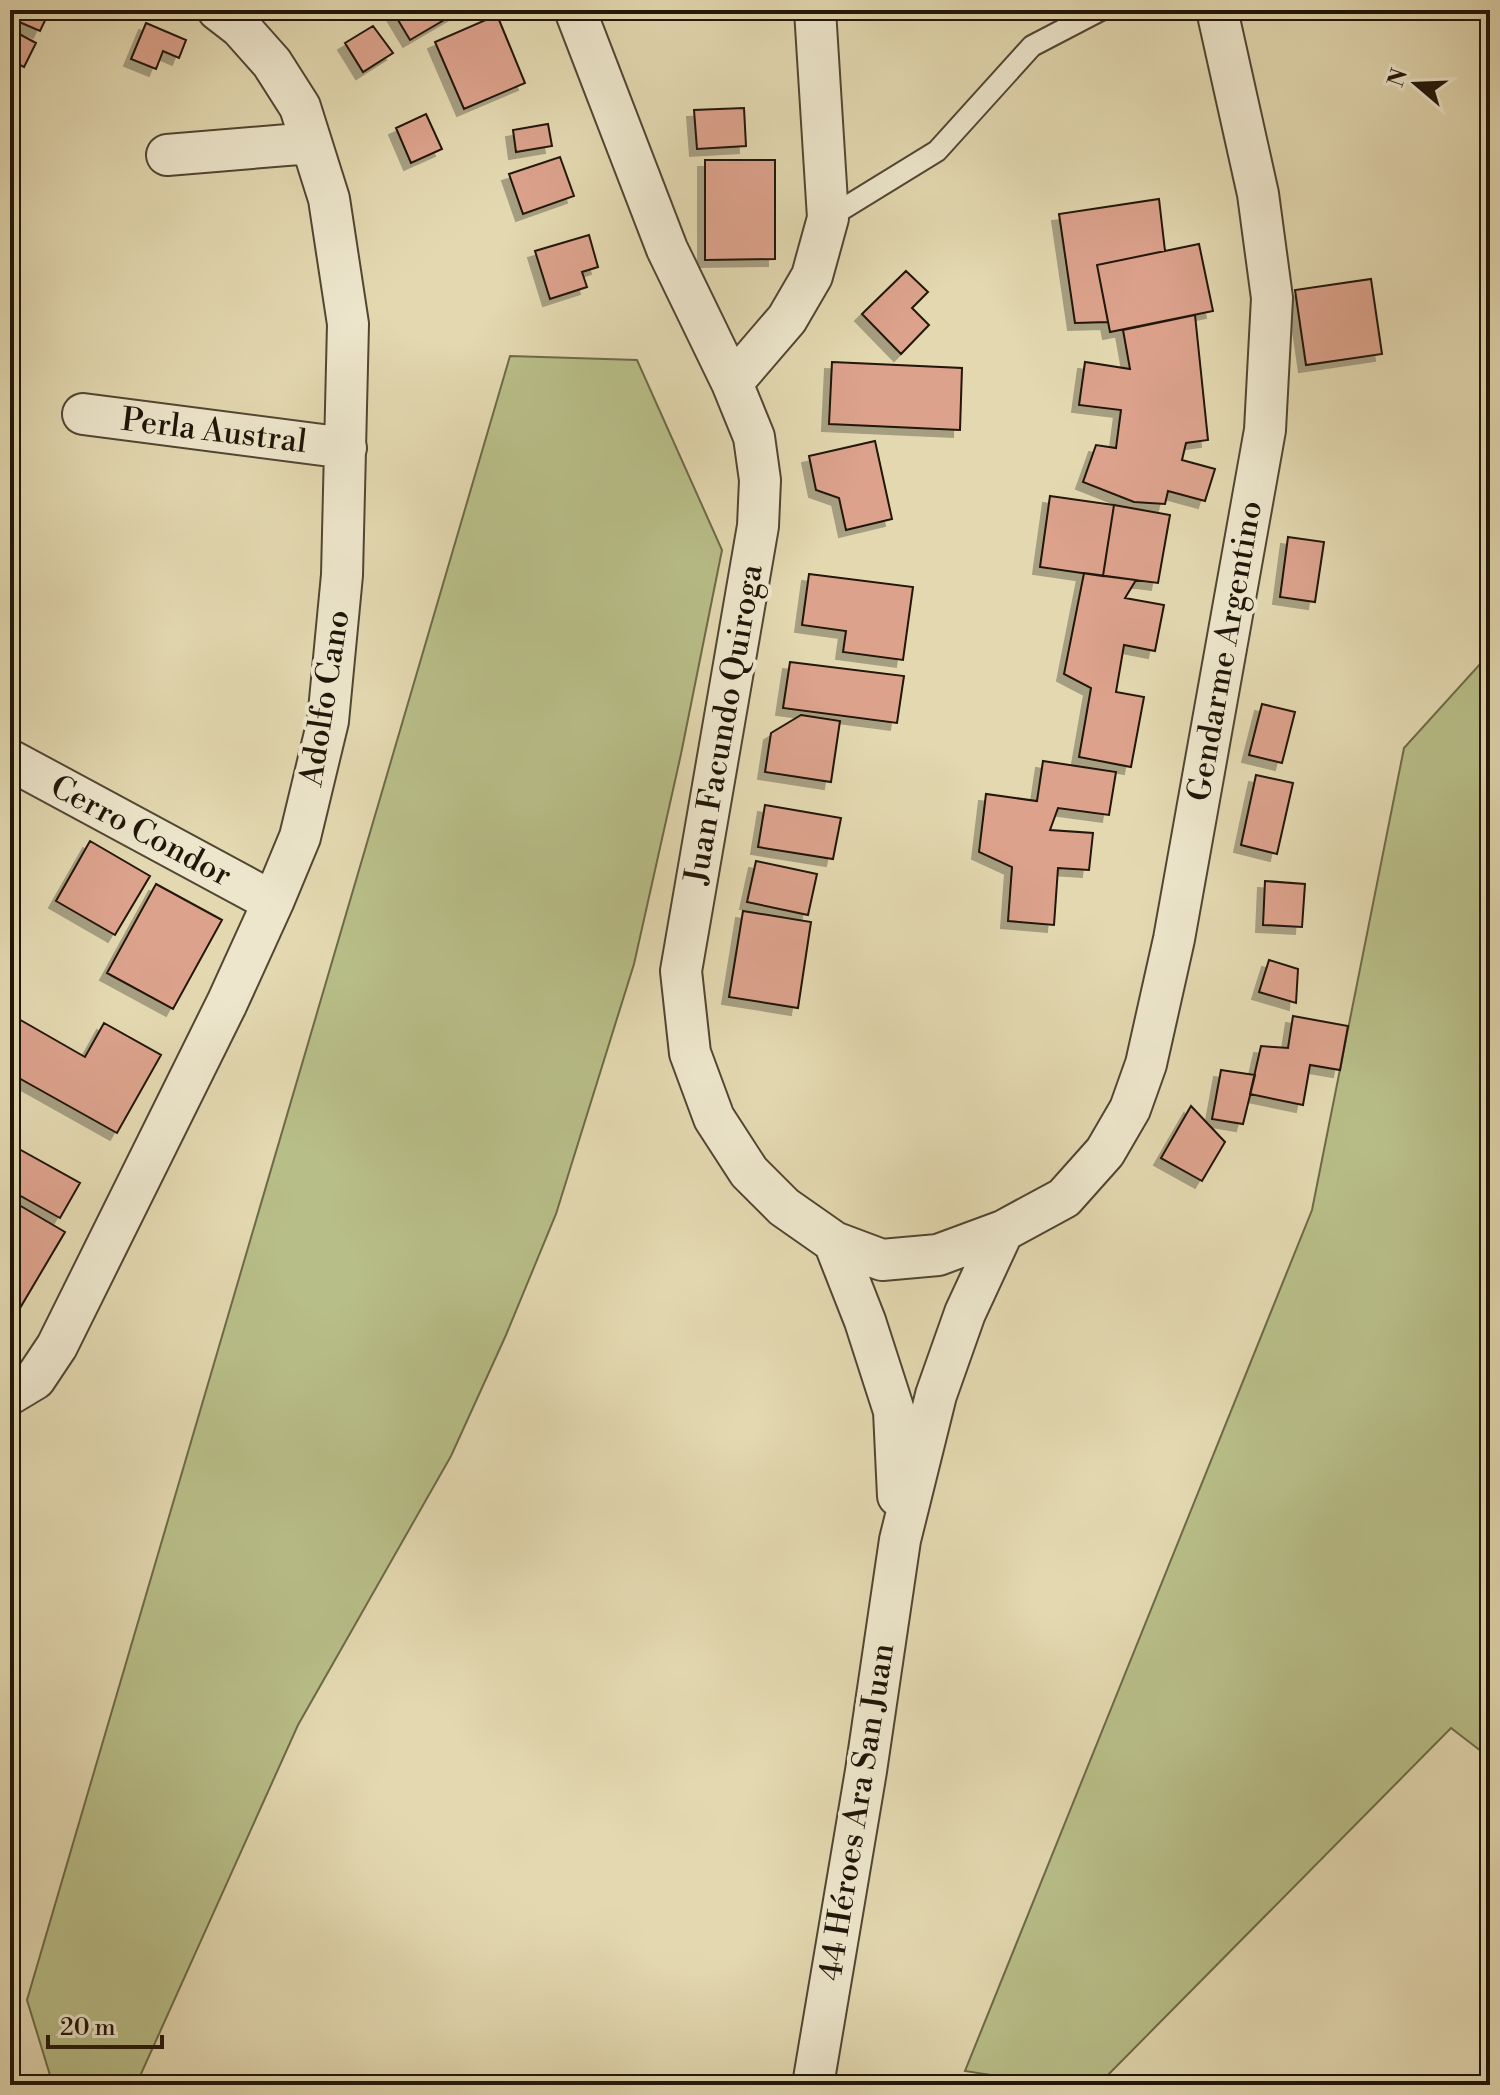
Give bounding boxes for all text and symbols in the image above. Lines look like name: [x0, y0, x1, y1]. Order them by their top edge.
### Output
north arrow: [1376, 44, 1456, 124]
text: N: [1383, 65, 1414, 91]
street label: Perla Austral: [119, 400, 309, 462]
street label: Gendarme Argentino: [1179, 498, 1271, 804]
street label: Juan Facundo Quiroga: [676, 561, 772, 888]
street label: Adolfo Cano: [291, 607, 359, 790]
street label: Cerro Condor: [43, 766, 239, 896]
street label: 44 Héroes Ara San Juan: [811, 1640, 903, 1984]
scale bar: [48, 1999, 162, 2049]
text: 20 m: [60, 2013, 116, 2043]

